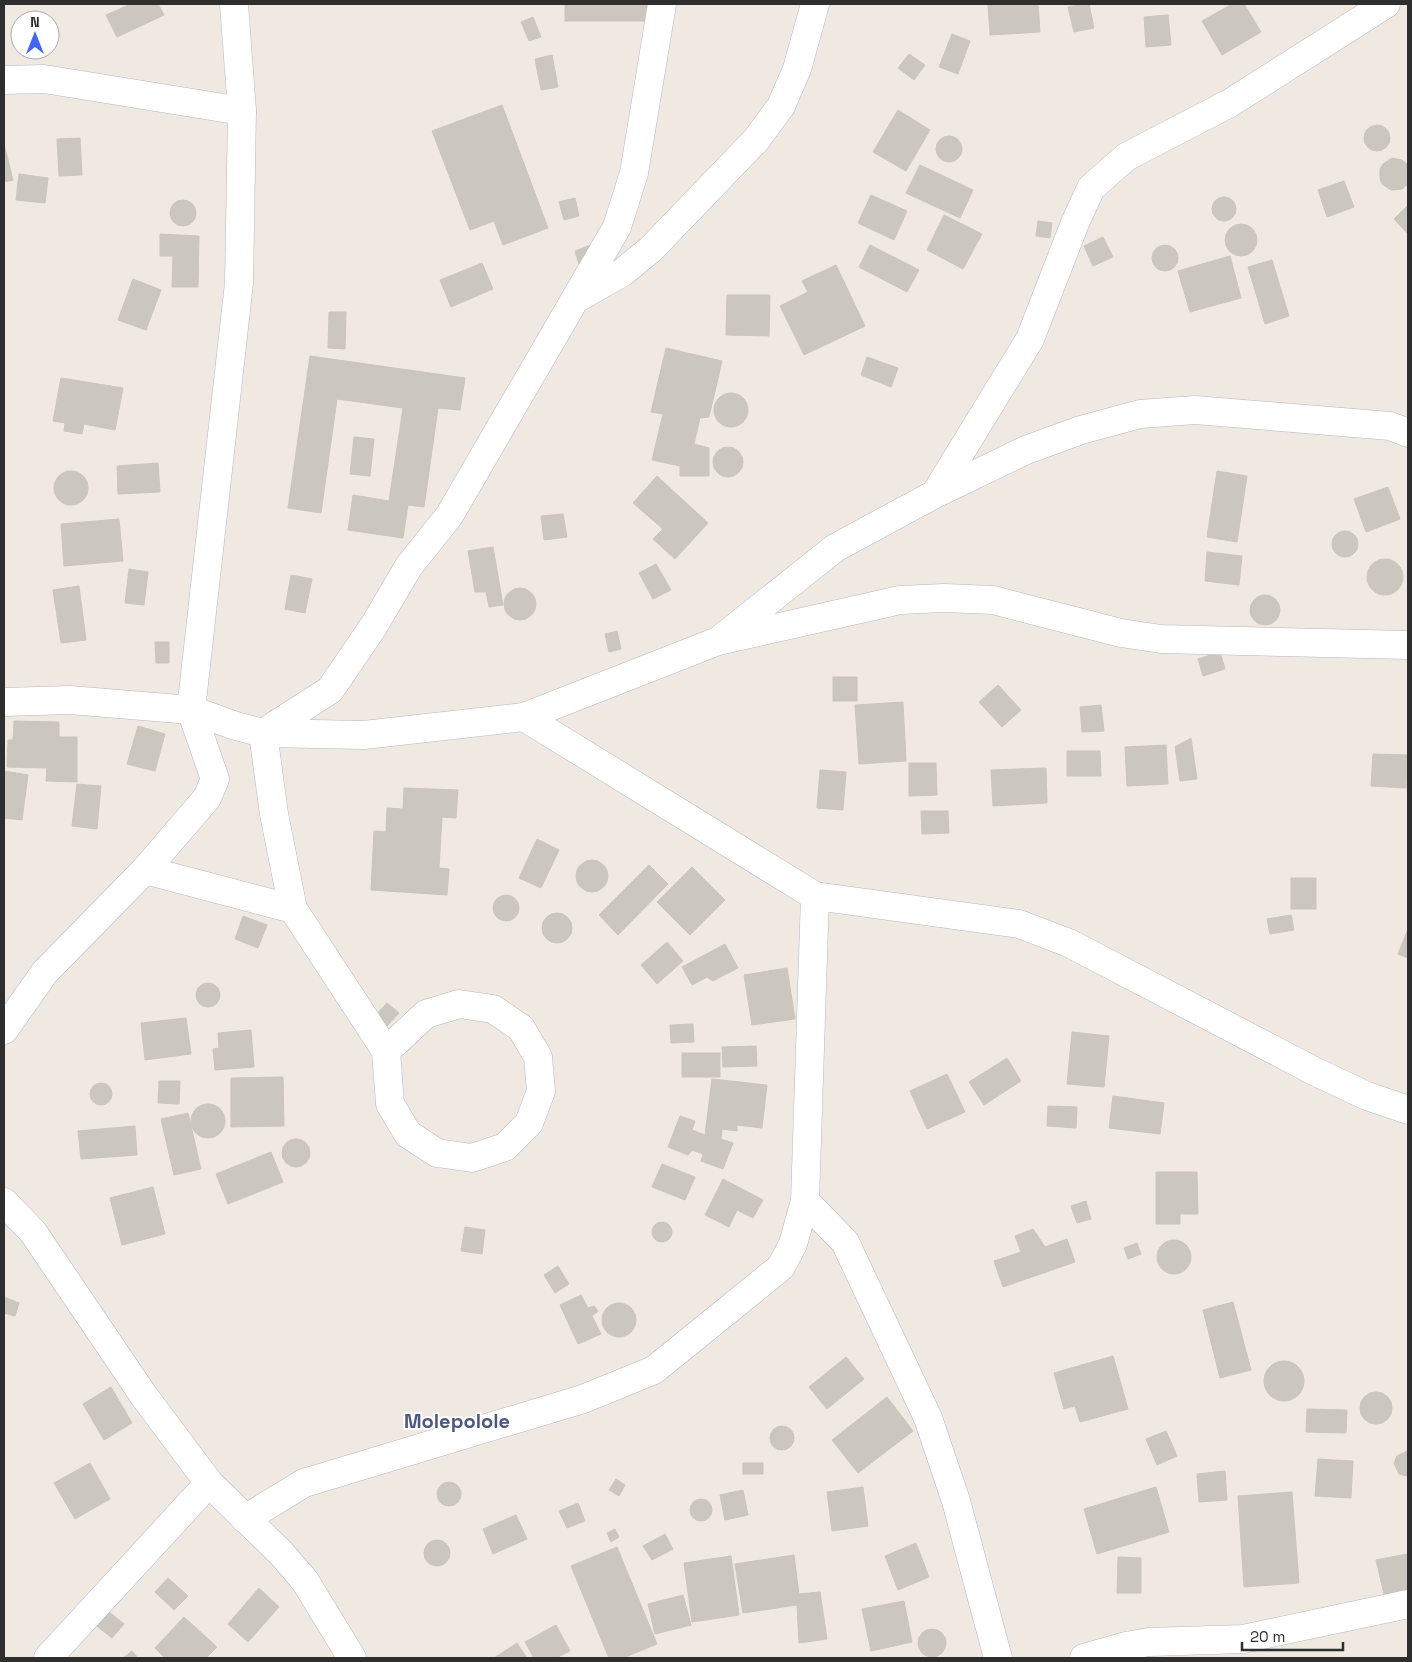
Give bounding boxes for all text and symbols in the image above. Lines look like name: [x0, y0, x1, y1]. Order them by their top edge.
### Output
north arrow: [10, 10, 60, 60]
text: N: [30, 13, 40, 31]
district label: Molepolole: [404, 1408, 510, 1434]
scale bar: [1242, 1620, 1343, 1652]
text: 20 m: [1250, 1627, 1285, 1646]

